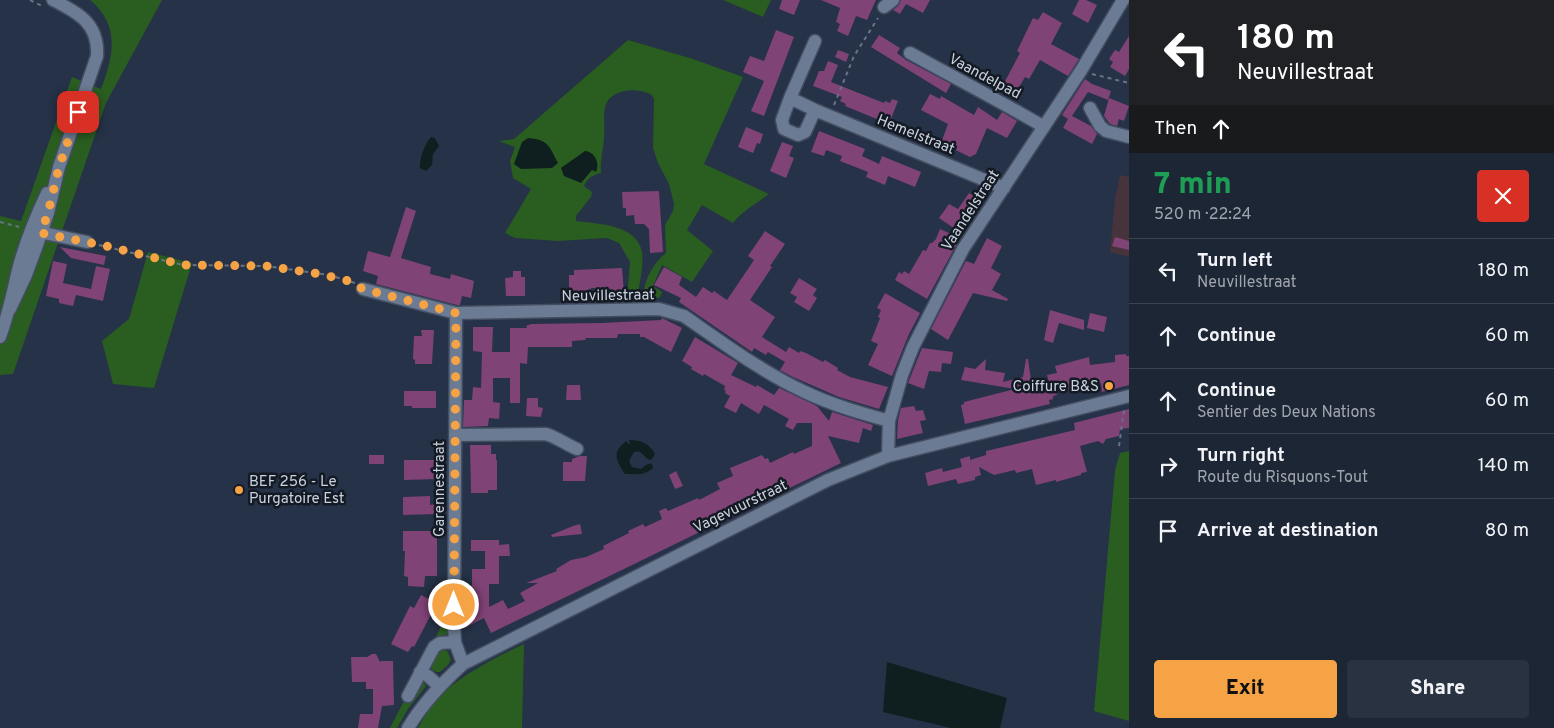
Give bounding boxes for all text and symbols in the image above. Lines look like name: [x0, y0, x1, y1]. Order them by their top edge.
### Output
text: 180 m: [1237, 17, 1335, 61]
icon: left: [1154, 20, 1219, 85]
street label: Vaandelpad: [945, 50, 1024, 104]
text: Neuvillestraat: [1237, 60, 1374, 87]
pin: [57, 91, 99, 133]
icon: arrive: [64, 98, 92, 126]
street label: Hemelstraat: [874, 111, 957, 160]
icon: ahead: [1207, 115, 1235, 143]
text: Then: [1154, 117, 1197, 141]
street label: Vaandelstraat: [938, 167, 1004, 255]
text: 7 min: [1154, 167, 1232, 204]
button: close: [1477, 170, 1529, 222]
text: 520 m · 22:24: [1154, 205, 1252, 225]
text: Turn left: [1197, 249, 1273, 273]
icon: left: [1154, 257, 1182, 285]
text: 180 m: [1478, 259, 1529, 283]
text: Neuvillestraat: [1197, 273, 1297, 293]
street label: Neuvillestraat: [561, 286, 655, 307]
icon: ahead: [1154, 322, 1182, 350]
text: Continue: [1197, 324, 1276, 348]
text: 60 m: [1485, 324, 1529, 348]
place label: Coiffure B&S: [1013, 378, 1099, 397]
text: Continue: [1197, 379, 1276, 403]
marker: Coiffure B&S: [1103, 380, 1115, 392]
icon: ahead: [1154, 387, 1182, 415]
text: 60 m: [1485, 389, 1529, 413]
text: Sentier des Deux Nations: [1197, 403, 1376, 423]
street label: Garennestraat: [431, 441, 450, 537]
text: Turn right: [1197, 444, 1285, 468]
icon: right: [1154, 452, 1182, 480]
text: 140 m: [1478, 454, 1529, 478]
text: Route du Risquons-Tout: [1197, 468, 1368, 488]
place label: BEF 256 - Le Purgatoire Est: [249, 473, 344, 509]
street label: Vagevuurstraat: [691, 476, 791, 538]
marker: BEF 256 - Le Purgatoire Est: [233, 484, 245, 496]
icon: arrive: [1154, 517, 1182, 545]
text: Arrive at destination: [1197, 519, 1378, 543]
text: 80 m: [1485, 519, 1529, 543]
position arrow: [427, 578, 479, 630]
button: Exit: [1154, 660, 1337, 718]
button: Share: [1347, 660, 1529, 718]

